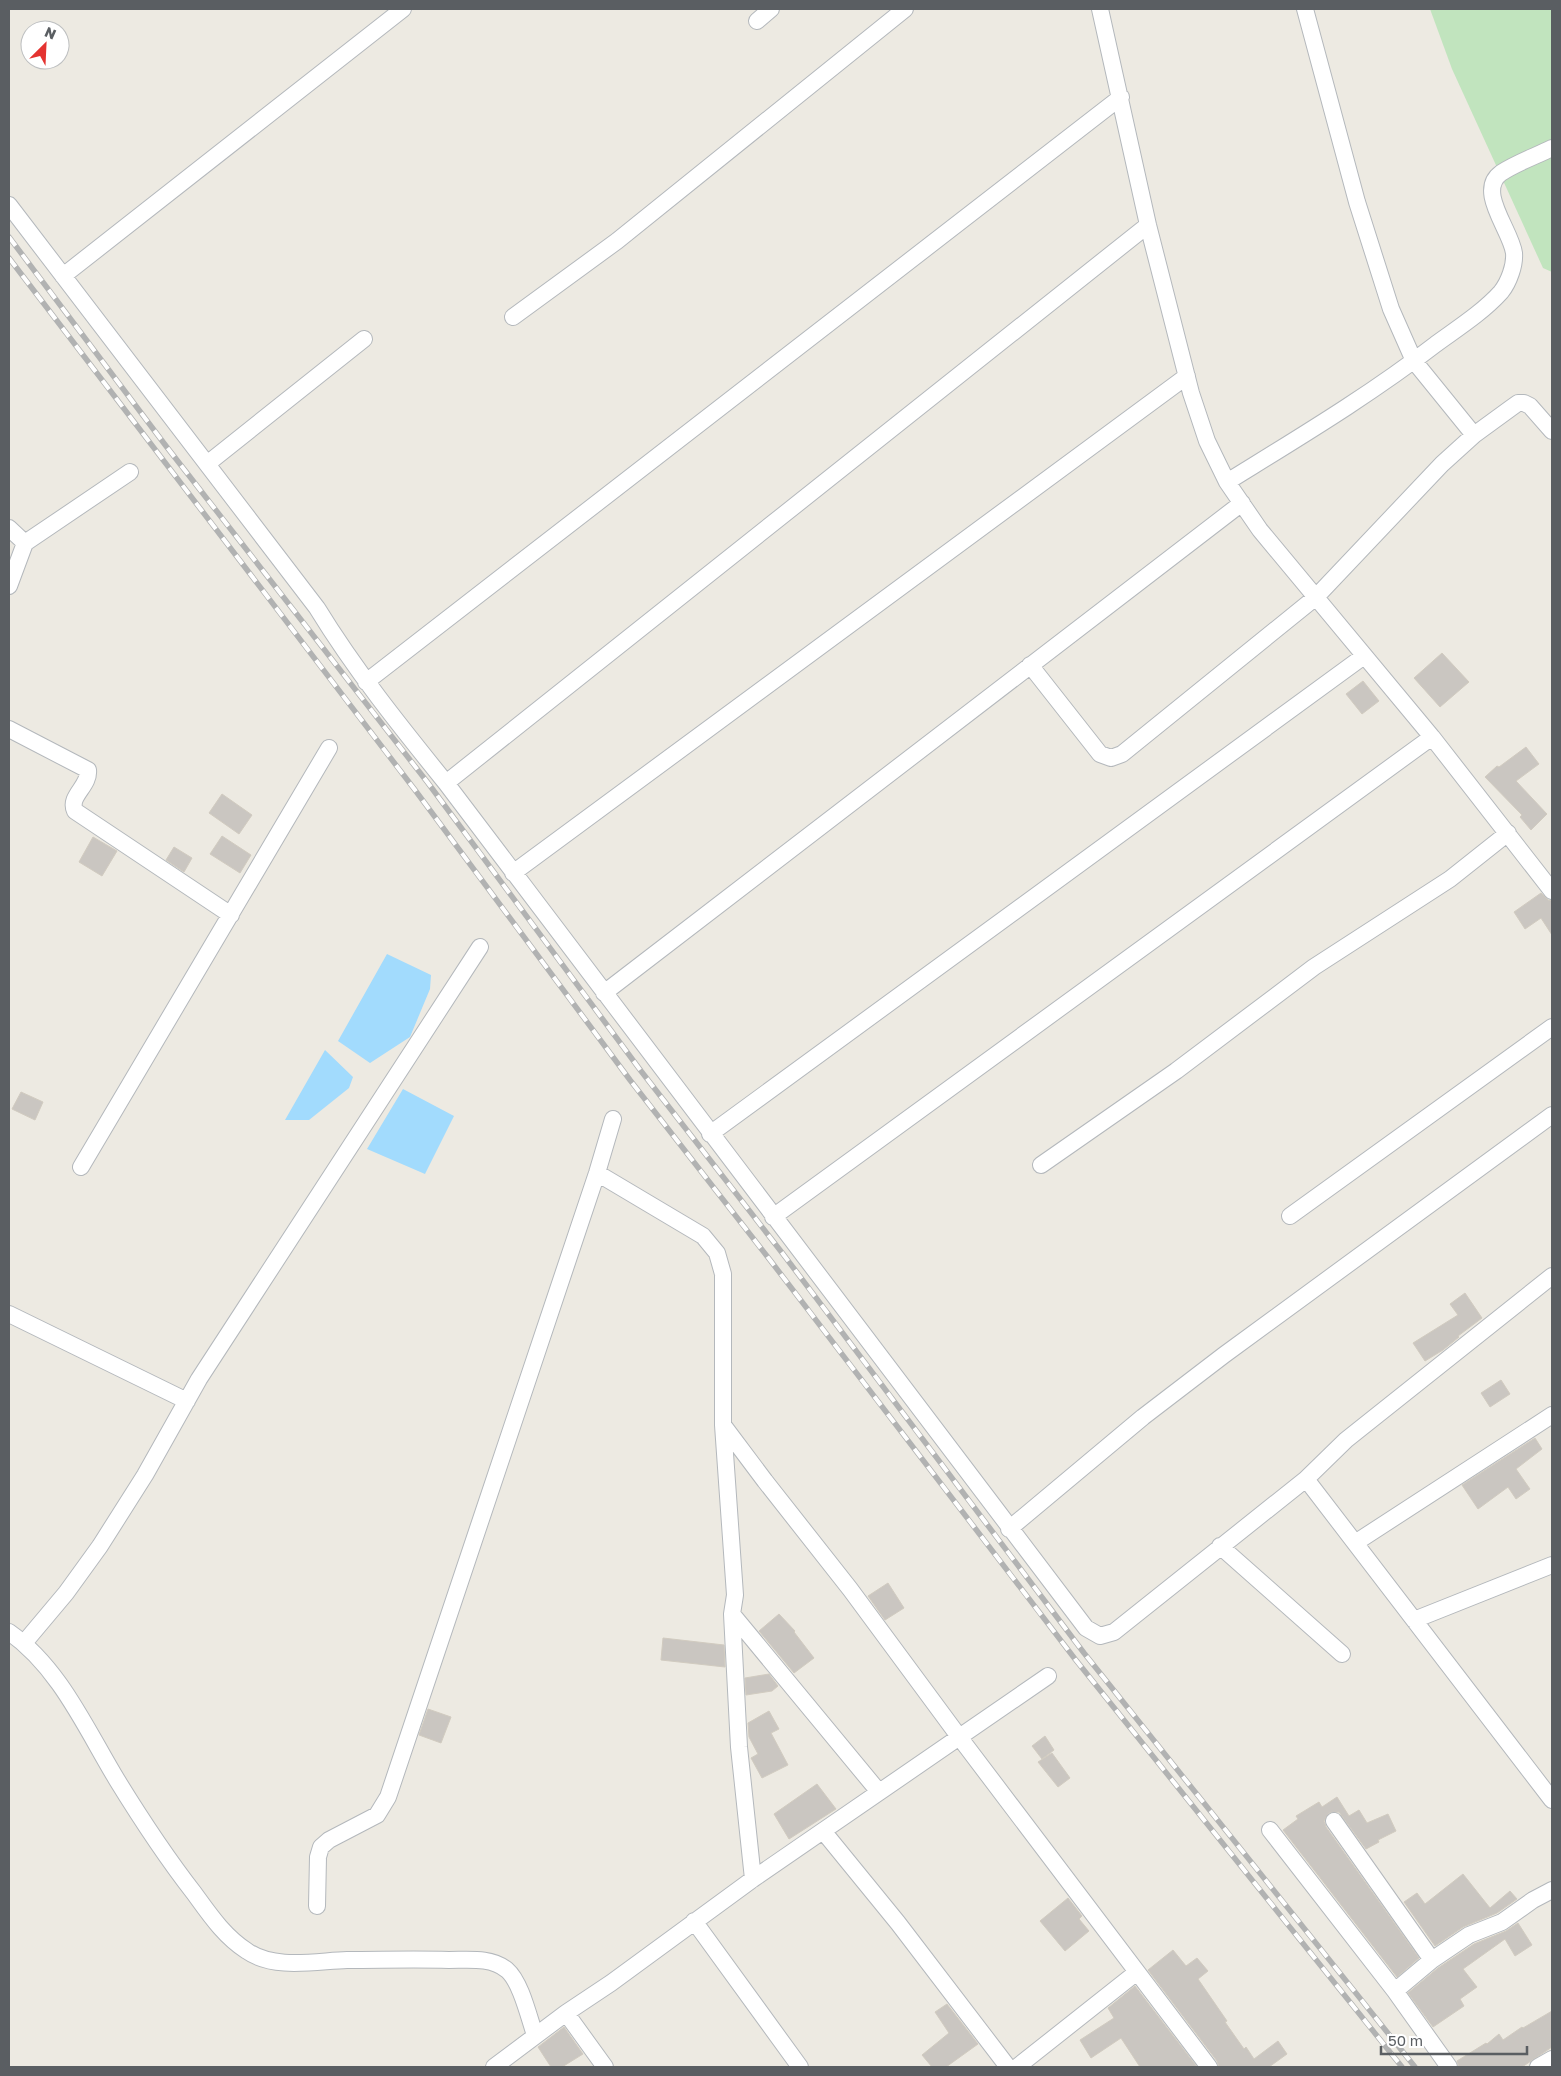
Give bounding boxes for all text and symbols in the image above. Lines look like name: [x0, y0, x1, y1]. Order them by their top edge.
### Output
north arrow: [20, 20, 70, 70]
text: N: [42, 23, 59, 43]
scale bar: [1381, 2024, 1527, 2056]
text: 50 m: [1388, 2031, 1423, 2049]

